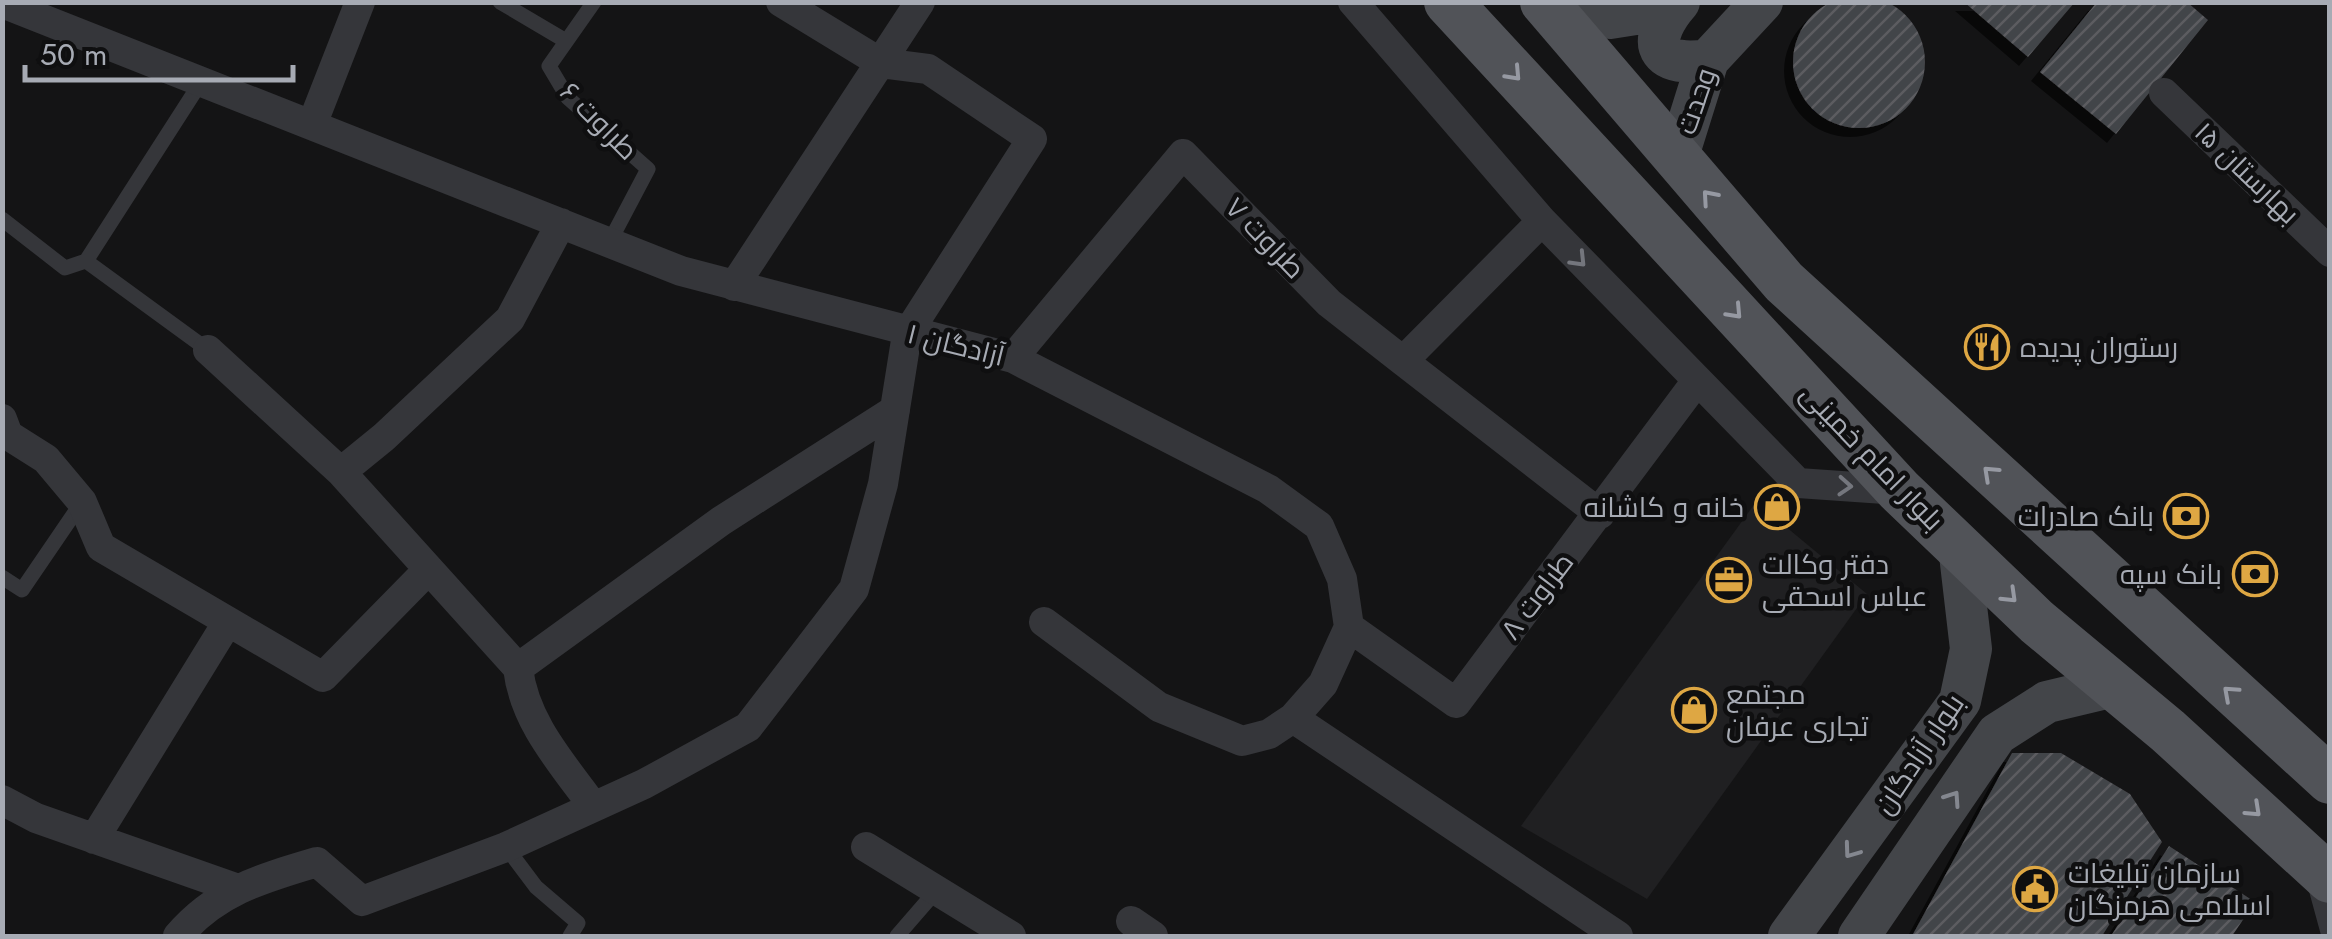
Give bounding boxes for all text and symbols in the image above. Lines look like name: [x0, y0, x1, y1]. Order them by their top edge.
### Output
scale bar: [25, 20, 292, 82]
text: 50 m: [40, 33, 107, 76]
one-way arrow: [1502, 62, 1520, 81]
street label: وحدت: [1666, 62, 1726, 140]
street label: طراوت ۶: [551, 73, 647, 169]
street label: بهارستان ۱۵: [2185, 112, 2309, 234]
street label: طراوت ۷: [1216, 188, 1314, 288]
one-way arrow: [1703, 190, 1721, 208]
one-way arrow: [1567, 248, 1585, 267]
one-way arrow: [1723, 301, 1741, 319]
street label: آزادگان ۱: [903, 313, 1009, 377]
restaurant icon: رستوران پدیده: [1964, 324, 2010, 370]
place label: رستوران پدیده: [2020, 327, 2178, 368]
street label: بلوار امام خمینی: [1791, 374, 1953, 540]
one-way arrow: [1984, 467, 2002, 485]
one-way arrow: [1838, 475, 1854, 496]
shop icon: خانه و کاشانه: [1754, 484, 1800, 530]
place label: خانه و کاشانه: [1584, 487, 1744, 528]
bank icon: بانک صادرات: [2163, 493, 2209, 539]
place label: بانک صادرات: [2018, 496, 2154, 537]
street label: طراوت ۸: [1491, 544, 1583, 648]
place label: دفتر وکالت عباس اسحقی: [1762, 544, 1928, 617]
bank icon: بانک سپه: [2232, 551, 2278, 597]
place label: بانک سپه: [2120, 554, 2222, 595]
office icon: دفتر وکالت عباس اسحقی: [1706, 557, 1752, 603]
one-way arrow: [1998, 584, 2016, 602]
place label: مجتمع تجاری عرفان: [1726, 674, 1869, 747]
street label: بلوار آزادگان: [1864, 686, 1974, 822]
one-way arrow: [2223, 686, 2242, 704]
shop icon: مجتمع تجاری عرفان: [1671, 687, 1717, 733]
one-way arrow: [1941, 790, 1960, 808]
one-way arrow: [2242, 799, 2261, 817]
one-way arrow: [1845, 839, 1864, 858]
place label: سازمان تبلیغات اسلامی هرمزگان: [2068, 853, 2271, 926]
public building icon: سازمان تبلیغات اسلامی هرمزگان: [2012, 866, 2058, 912]

